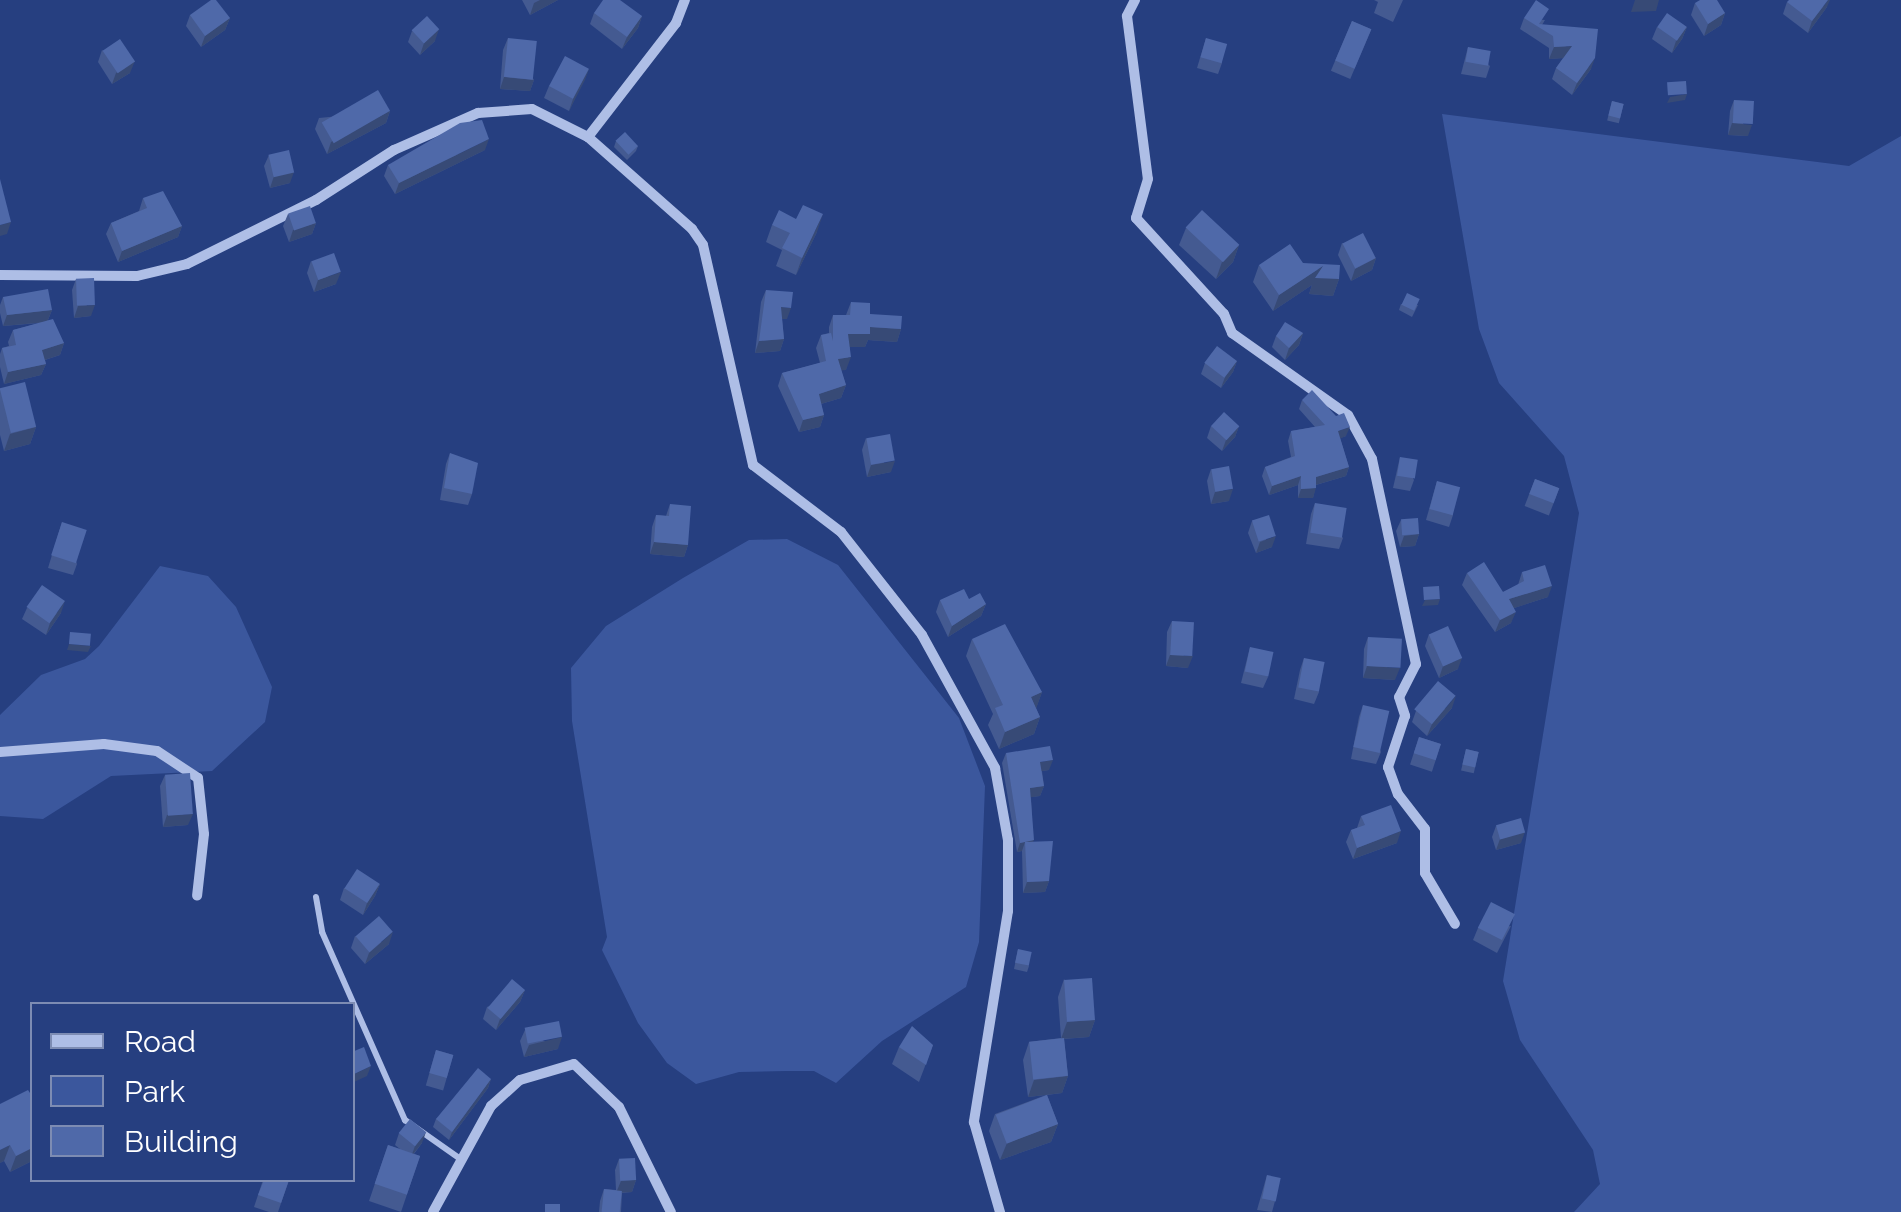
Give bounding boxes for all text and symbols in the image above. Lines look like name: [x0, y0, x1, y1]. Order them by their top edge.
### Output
legend: [30, 1002, 355, 1182]
text: Road: [124, 1024, 196, 1059]
text: Park: [124, 1074, 185, 1109]
text: Building: [124, 1124, 238, 1159]

